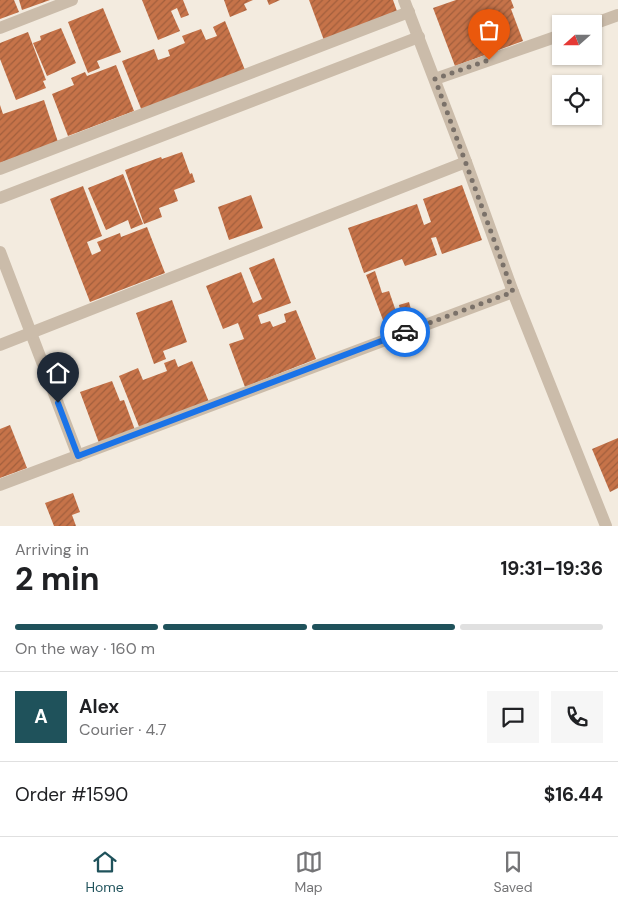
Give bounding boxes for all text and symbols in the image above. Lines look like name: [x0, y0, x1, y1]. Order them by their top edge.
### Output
pin: [468, 9, 510, 60]
north arrow: [552, 15, 602, 65]
map controls: [552, 15, 602, 125]
icon: bag: [475, 16, 503, 44]
button: locate: [552, 75, 602, 125]
courier: [380, 307, 430, 357]
icon: car: [391, 318, 419, 346]
pin: [37, 352, 79, 403]
icon: home: [44, 359, 72, 387]
text: Arriving in: [15, 539, 89, 560]
text: 19:31–19:36: [500, 556, 603, 581]
text: 2 min: [15, 558, 100, 600]
text: On the way · 160 m: [15, 638, 155, 659]
button: chat: [487, 691, 539, 743]
button: phone: [551, 691, 603, 743]
text: Alex: [79, 694, 119, 719]
text: A: [34, 704, 48, 729]
text: Courier · 4.7: [79, 719, 167, 740]
text: Order #1590: [15, 782, 128, 807]
text: $16.44: [544, 782, 603, 807]
tab: Home: [85, 848, 124, 896]
tab: Map: [294, 848, 323, 896]
tab: Saved: [493, 848, 533, 896]

